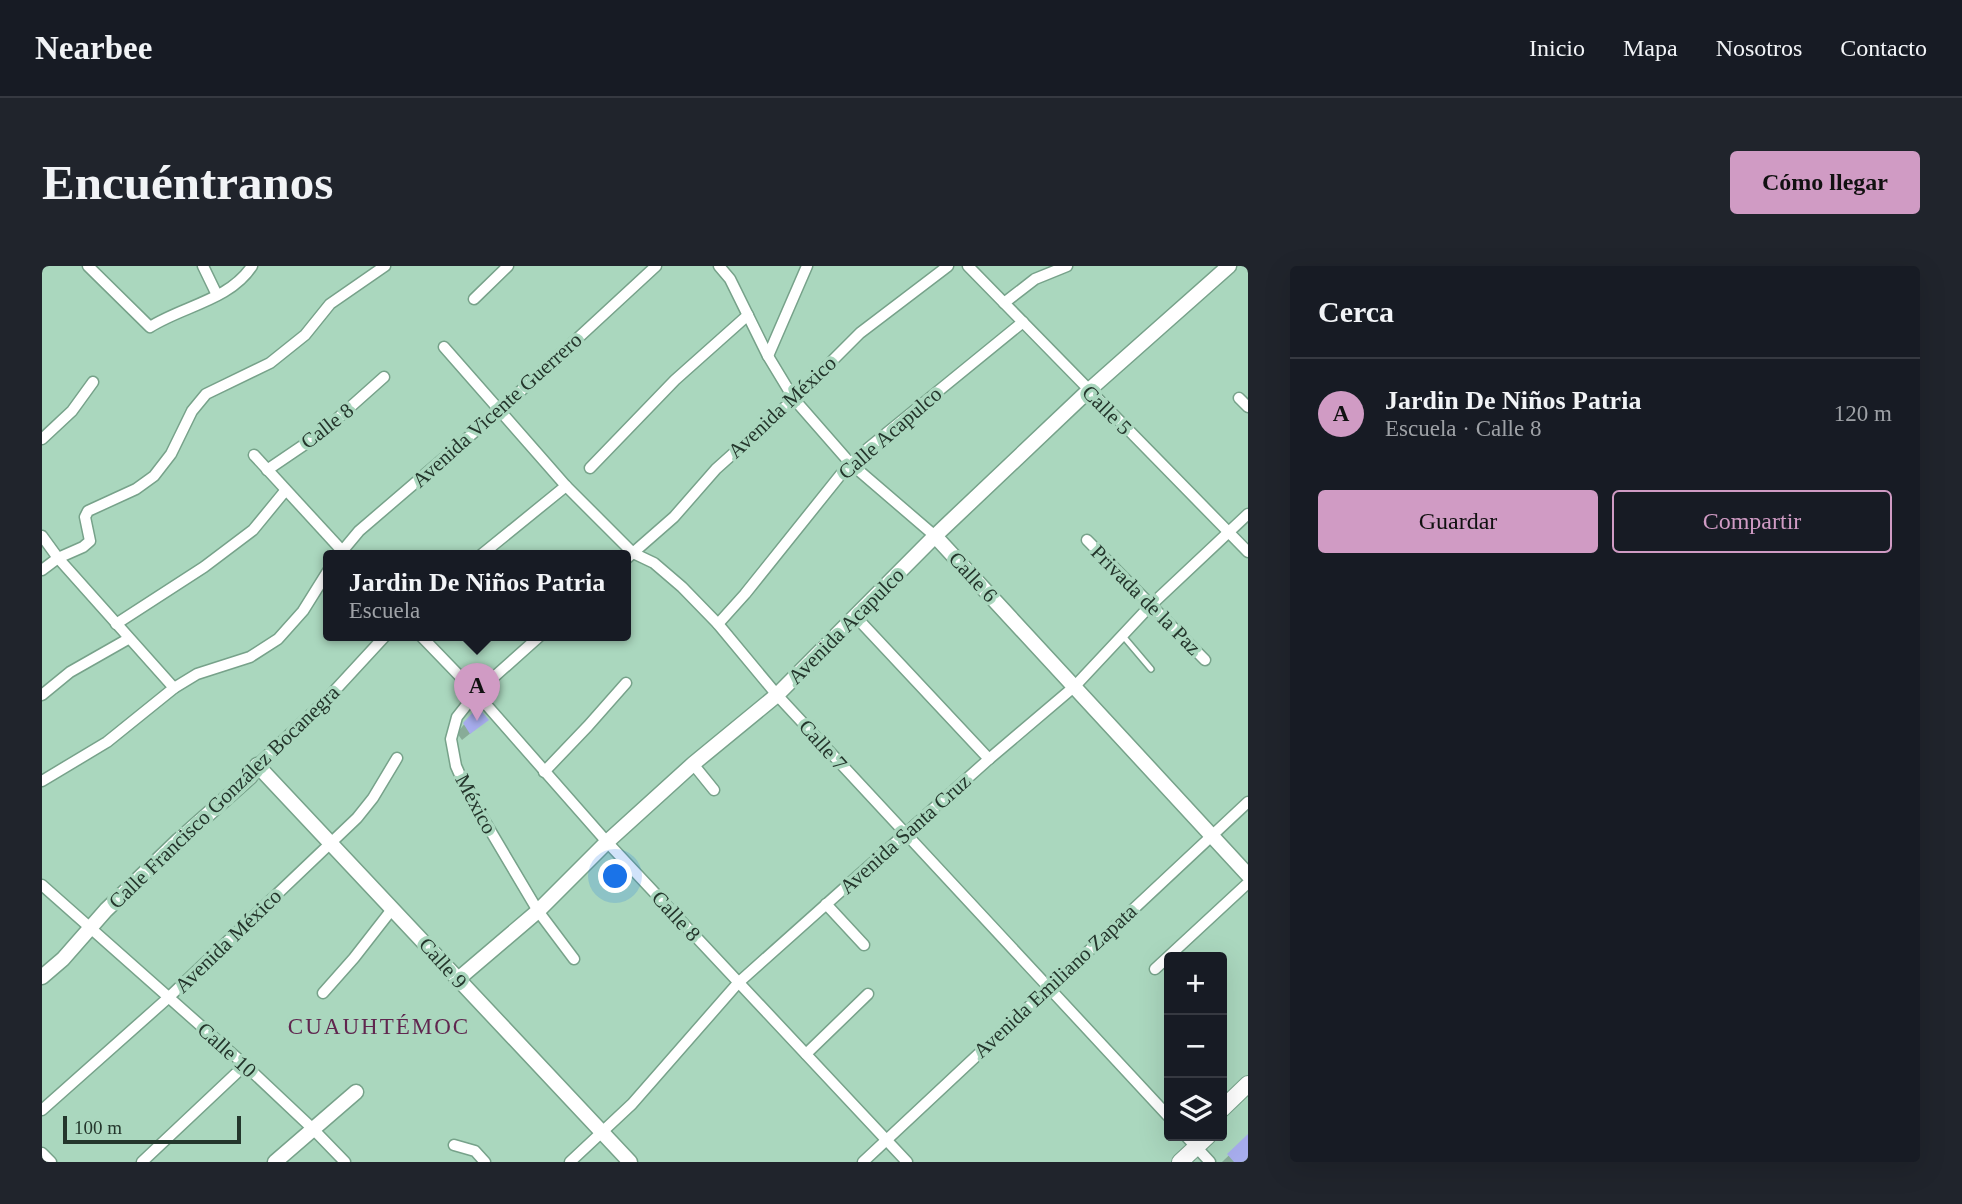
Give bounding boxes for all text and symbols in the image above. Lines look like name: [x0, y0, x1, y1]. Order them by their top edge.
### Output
text: Nearbee: [35, 30, 152, 66]
text: Inicio: [1529, 35, 1585, 61]
text: Mapa: [1623, 35, 1678, 61]
text: Nosotros: [1716, 35, 1802, 61]
text: Contacto: [1840, 35, 1927, 61]
button: Cómo llegar: [1730, 151, 1920, 214]
text: Encuéntranos: [42, 155, 333, 210]
text: Cerca: [1318, 295, 1394, 328]
street label: Avenida Vicente Guerrero: [407, 328, 587, 492]
street label: Avenida México: [723, 351, 841, 463]
street label: Calle 5: [1077, 380, 1137, 440]
street label: Calle Acapulco: [833, 382, 947, 484]
text: Jardin De Niños Patria: [1385, 386, 1641, 415]
street label: Calle 8: [296, 398, 358, 454]
text: A: [1333, 401, 1349, 426]
text: 120 m: [1834, 401, 1892, 426]
text: Escuela · Calle 8: [1385, 416, 1541, 441]
button: Guardar: [1318, 490, 1598, 553]
button: Compartir: [1612, 490, 1892, 553]
street label: Privada de la Paz: [1086, 540, 1206, 660]
street label: Calle 6: [944, 547, 1002, 607]
popup: [323, 550, 631, 641]
street label: Avenida Acapulco: [783, 563, 909, 689]
text: Jardin De Niños Patria: [349, 568, 605, 597]
text: Escuela: [349, 598, 420, 623]
pin: A: [454, 663, 500, 721]
street label: Calle Francisco González Bocanegra: [104, 680, 345, 914]
street label: Calle 7: [794, 715, 852, 775]
street label: Avenida Santa Cruz: [835, 769, 975, 899]
street label: México: [450, 770, 502, 838]
your location: [598, 859, 632, 893]
street label: Avenida México: [170, 884, 286, 998]
street label: Calle 8: [647, 886, 705, 946]
street label: Avenida Emiliano Zapata: [968, 899, 1142, 1063]
street label: Calle 9: [414, 933, 472, 993]
map controls: [1164, 952, 1227, 1141]
button: +: [1164, 952, 1227, 1015]
district label: CUAUHTÉMOC: [288, 1014, 470, 1039]
button: −: [1164, 1015, 1227, 1078]
street label: Calle 10: [193, 1017, 261, 1083]
button: layers: [1164, 1078, 1227, 1141]
scale bar: [63, 1113, 242, 1145]
text: 100 m: [74, 1117, 122, 1138]

